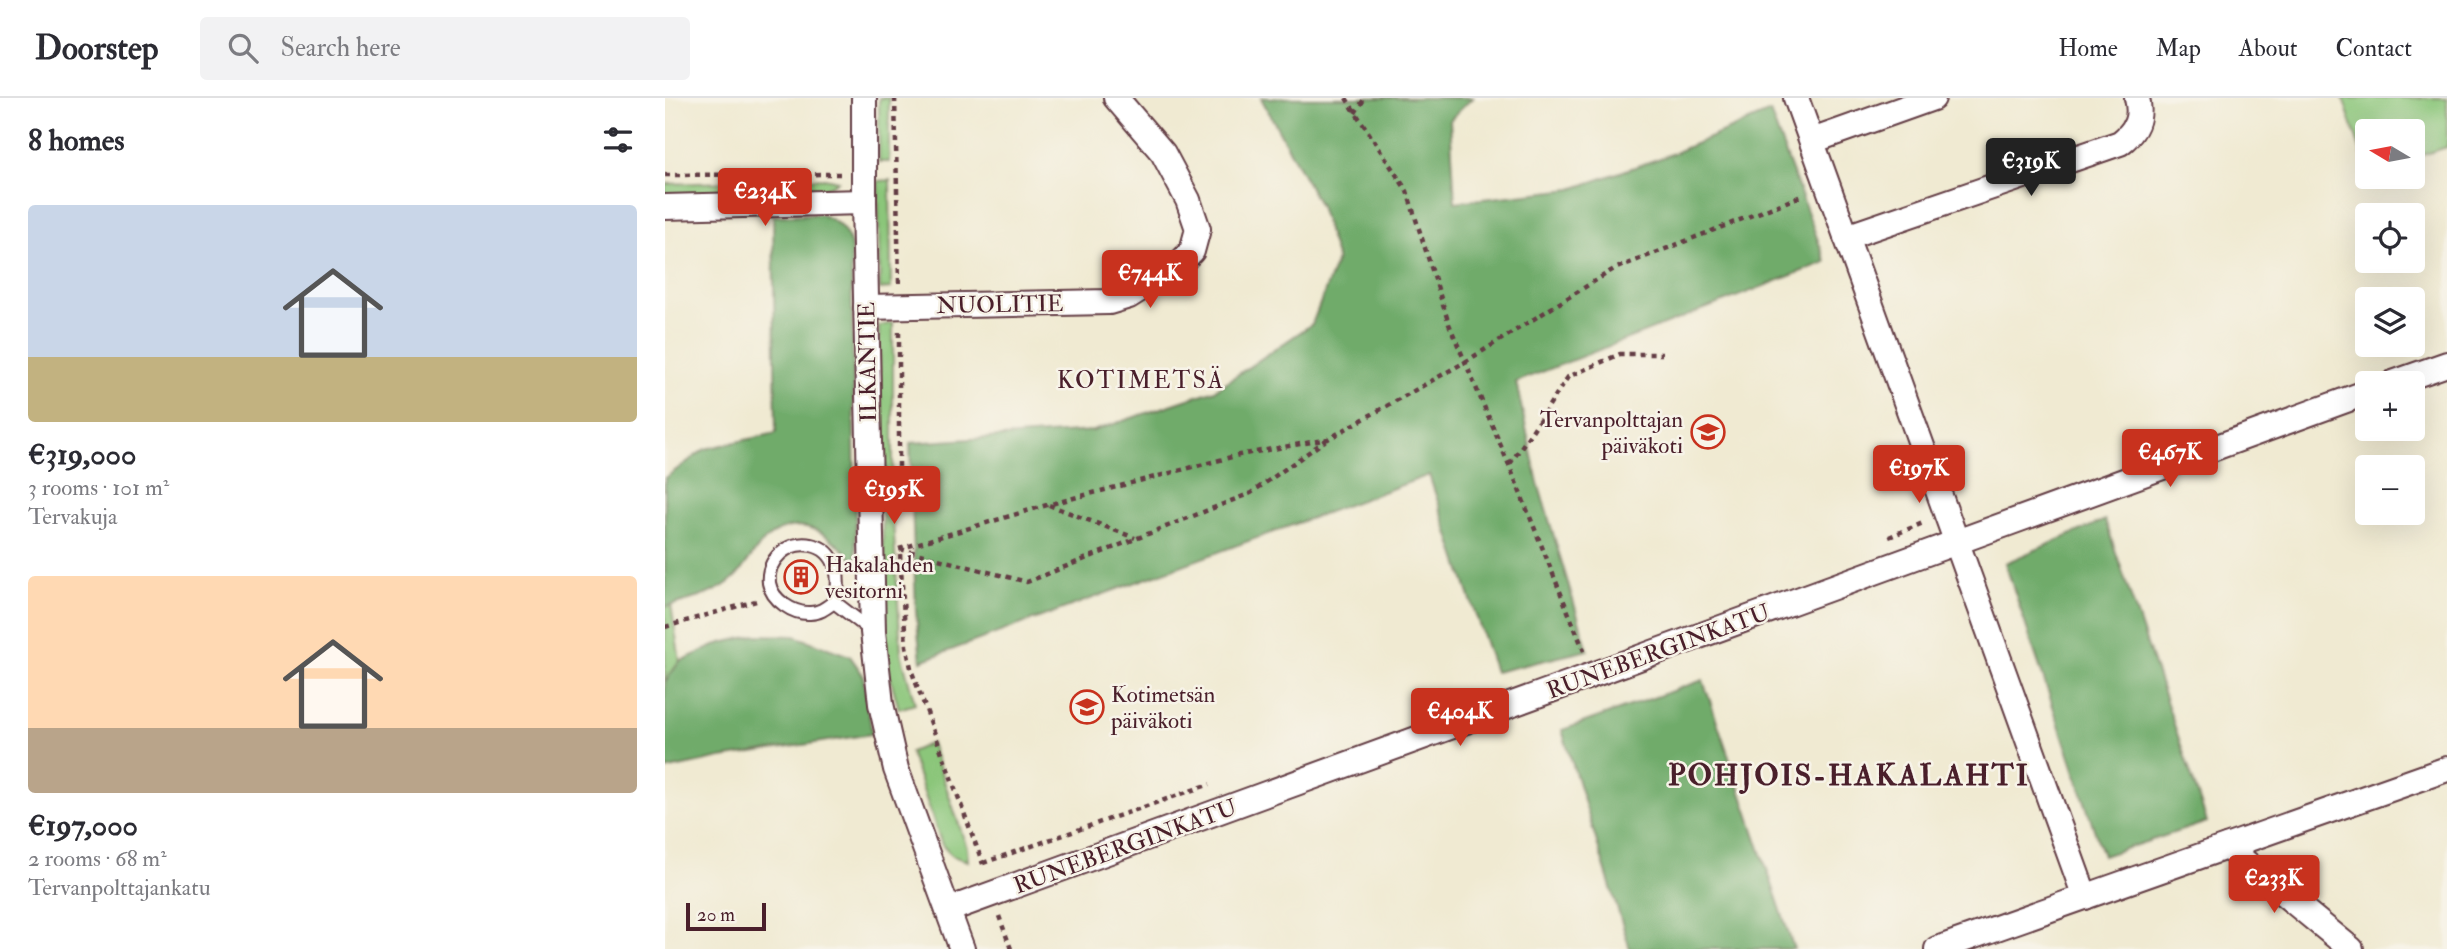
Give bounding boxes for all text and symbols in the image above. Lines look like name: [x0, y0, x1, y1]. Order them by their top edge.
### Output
search box: [200, 17, 690, 80]
text: Doorstep: [35, 28, 158, 69]
icon: search: [224, 29, 262, 67]
text: Search here: [280, 32, 401, 64]
text: Home: [2058, 33, 2118, 64]
text: Map: [2156, 33, 2201, 64]
text: About: [2239, 33, 2298, 64]
text: Contact: [2336, 33, 2412, 64]
north arrow: [2355, 119, 2425, 189]
map controls: [2355, 119, 2425, 525]
icon: filters: [599, 121, 637, 159]
text: 8 homes: [28, 122, 125, 159]
pin: €319K: [1982, 139, 2080, 198]
text: €319K: [2002, 146, 2060, 175]
pin: €234K: [716, 169, 814, 228]
text: €234K: [734, 176, 796, 205]
button: locate: [2355, 203, 2425, 273]
icon: home: [270, 250, 396, 376]
pin: €744K: [1101, 250, 1199, 310]
text: €744K: [1118, 258, 1182, 287]
button: layers: [2355, 287, 2425, 357]
street label: NUOLITIE: [936, 289, 1064, 320]
street label: ILKANTIE: [852, 302, 883, 422]
district label: KOTIMETSÄ: [1057, 365, 1225, 396]
button: +: [2355, 371, 2425, 441]
place label: Tervanpolttajan päiväkoti: [1540, 405, 1683, 461]
school or university icon: Tervanpolttajan päiväkoti: [1689, 413, 1727, 451]
pin: €467K: [2121, 430, 2219, 489]
text: €319,000: [28, 436, 136, 473]
text: €467K: [2138, 437, 2202, 466]
pin: €197K: [1870, 446, 1968, 505]
text: €197K: [1889, 453, 1949, 482]
button: −: [2355, 455, 2425, 525]
pin: €195K: [845, 466, 943, 526]
text: 3 rooms · 101 m²: [28, 473, 169, 502]
text: €195K: [864, 474, 924, 503]
text: Tervakuja: [28, 502, 117, 531]
place label: Hakalahden vesitorni: [824, 550, 934, 605]
building icon: Hakalahden vesitorni: [782, 558, 820, 596]
street label: RUNEBERGINKATU: [1543, 598, 1774, 705]
icon: home: [270, 621, 396, 747]
place label: Kotimetsän päiväkoti: [1110, 680, 1216, 736]
school or university icon: Kotimetsän päiväkoti: [1068, 688, 1106, 726]
pin: €404K: [1411, 688, 1509, 748]
text: €404K: [1427, 696, 1493, 725]
district label: POHJOIS-HAKALAHTI: [1668, 757, 2030, 794]
street label: RUNEBERGINKATU: [1010, 793, 1241, 900]
text: €197,000: [28, 807, 138, 844]
text: 2 rooms · 68 m²: [28, 844, 167, 873]
pin: €233K: [2225, 856, 2323, 915]
text: €233K: [2245, 863, 2303, 892]
text: Tervanpolttajankatu: [28, 873, 211, 902]
scale bar: [686, 900, 767, 932]
text: 20 m: [697, 903, 735, 927]

